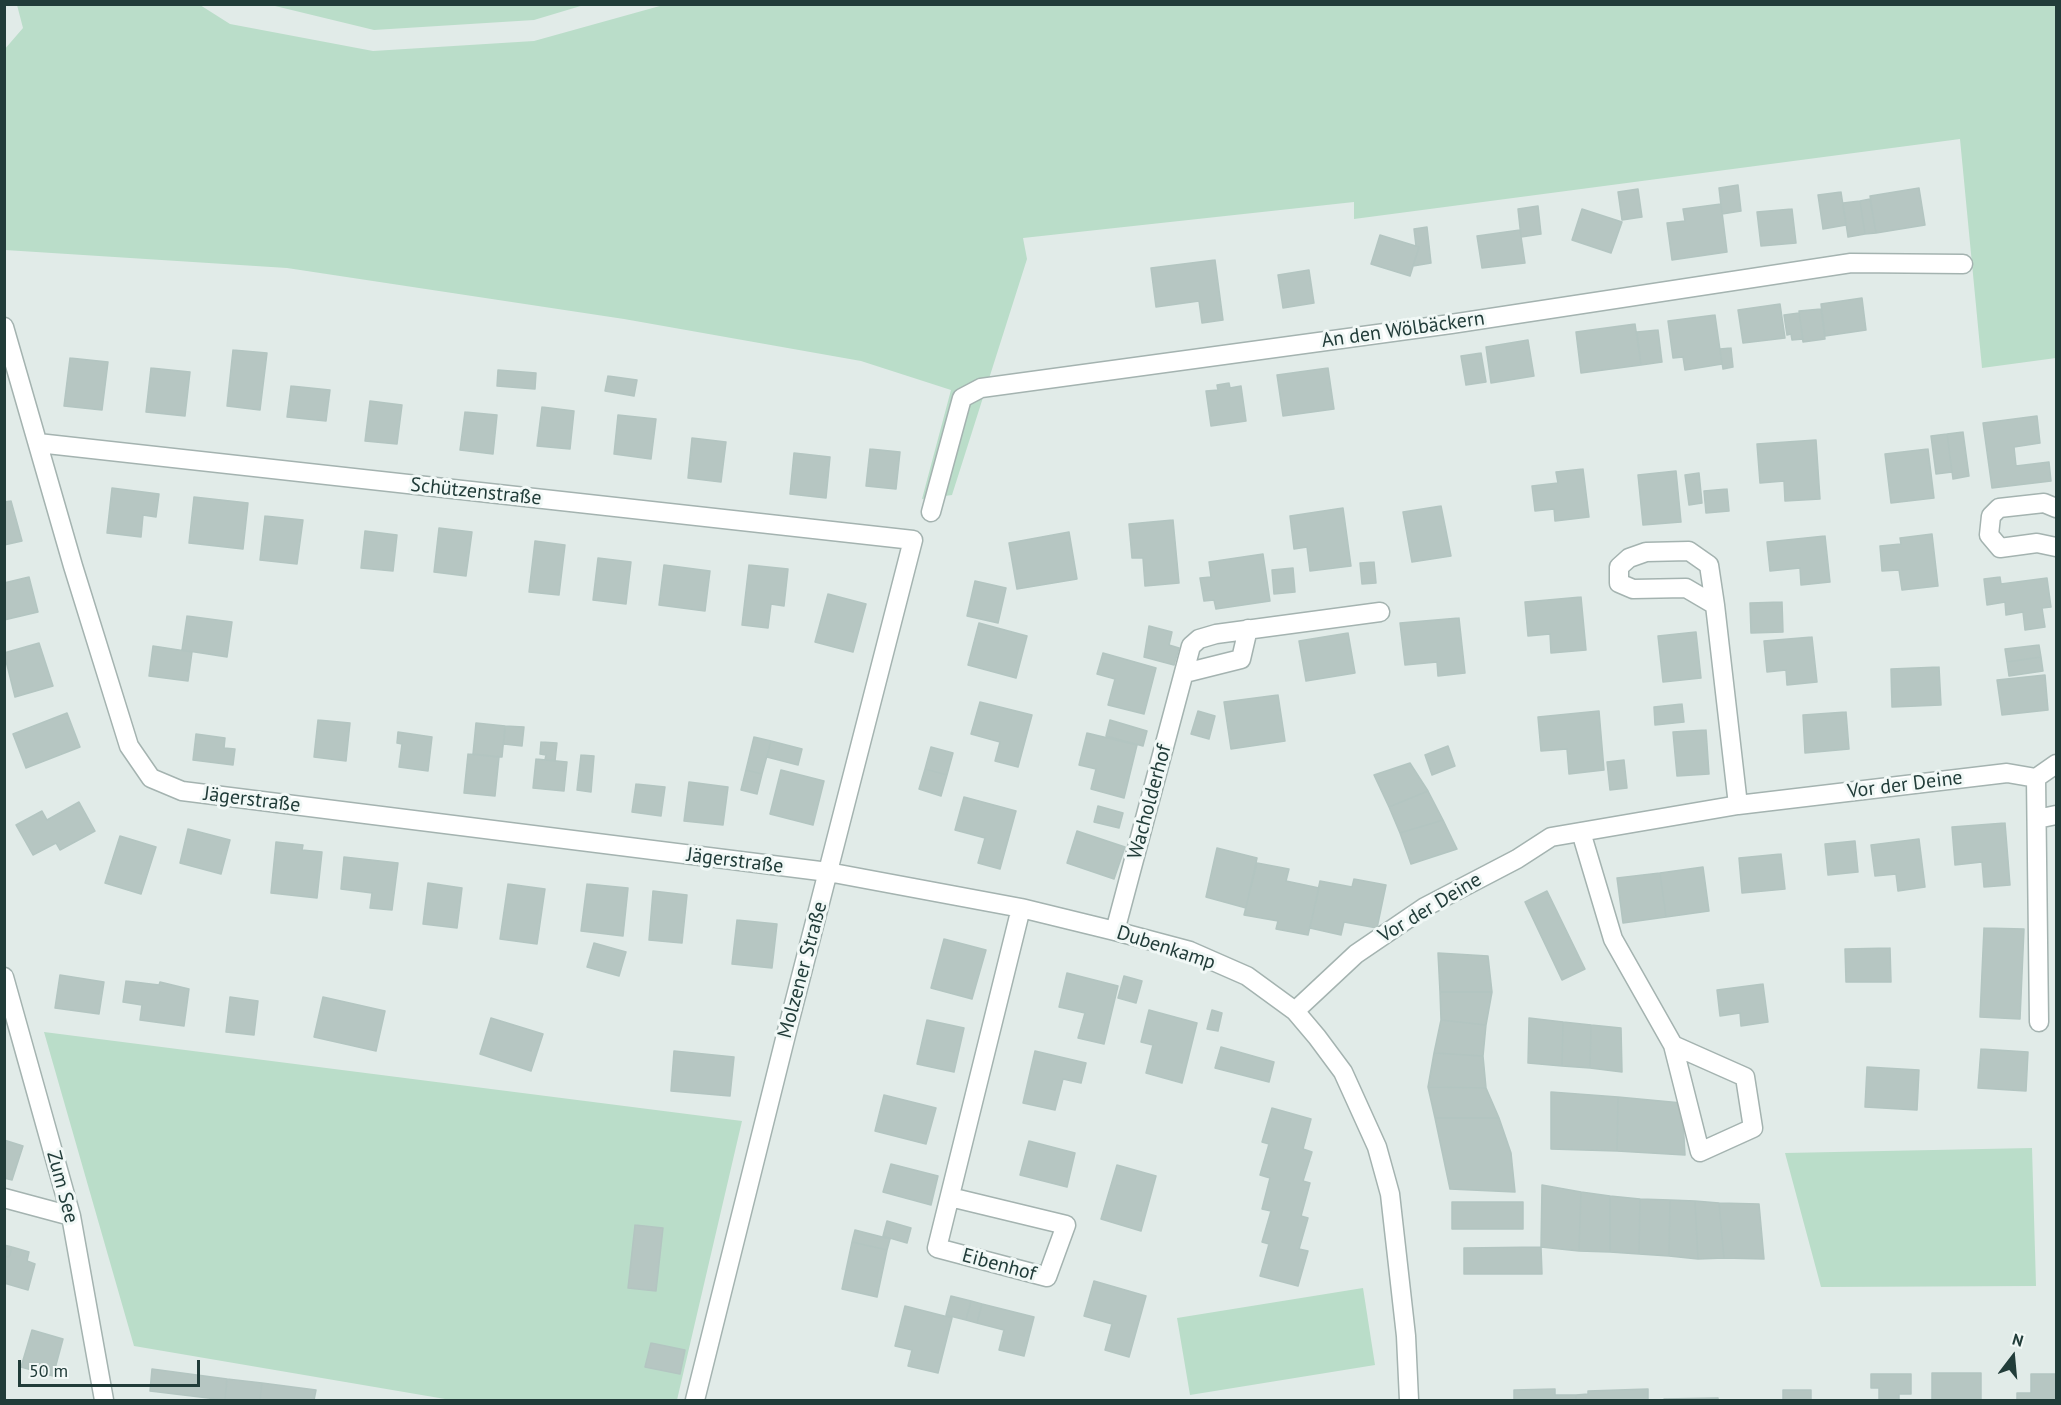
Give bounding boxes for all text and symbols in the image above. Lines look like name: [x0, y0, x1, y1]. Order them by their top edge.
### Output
street label: An den Wölbäckern: [1320, 307, 1486, 353]
street label: Schützenstraße: [409, 473, 543, 511]
street label: Wacholderhof: [1123, 742, 1177, 862]
street label: Vor der Deine: [1846, 766, 1964, 804]
street label: Jägerstraße: [202, 782, 302, 818]
street label: Jägerstraße: [685, 843, 785, 879]
street label: Vor der Deine: [1374, 868, 1486, 948]
street label: Molzener Straße: [773, 899, 833, 1041]
street label: Dubenkamp: [1114, 921, 1218, 975]
street label: Zum See: [41, 1148, 83, 1226]
street label: Eibenhof: [959, 1244, 1039, 1286]
north arrow: [1983, 1327, 2043, 1387]
text: N: [2010, 1329, 2026, 1351]
scale bar: [21, 1348, 202, 1386]
text: 50 m: [29, 1359, 68, 1382]

